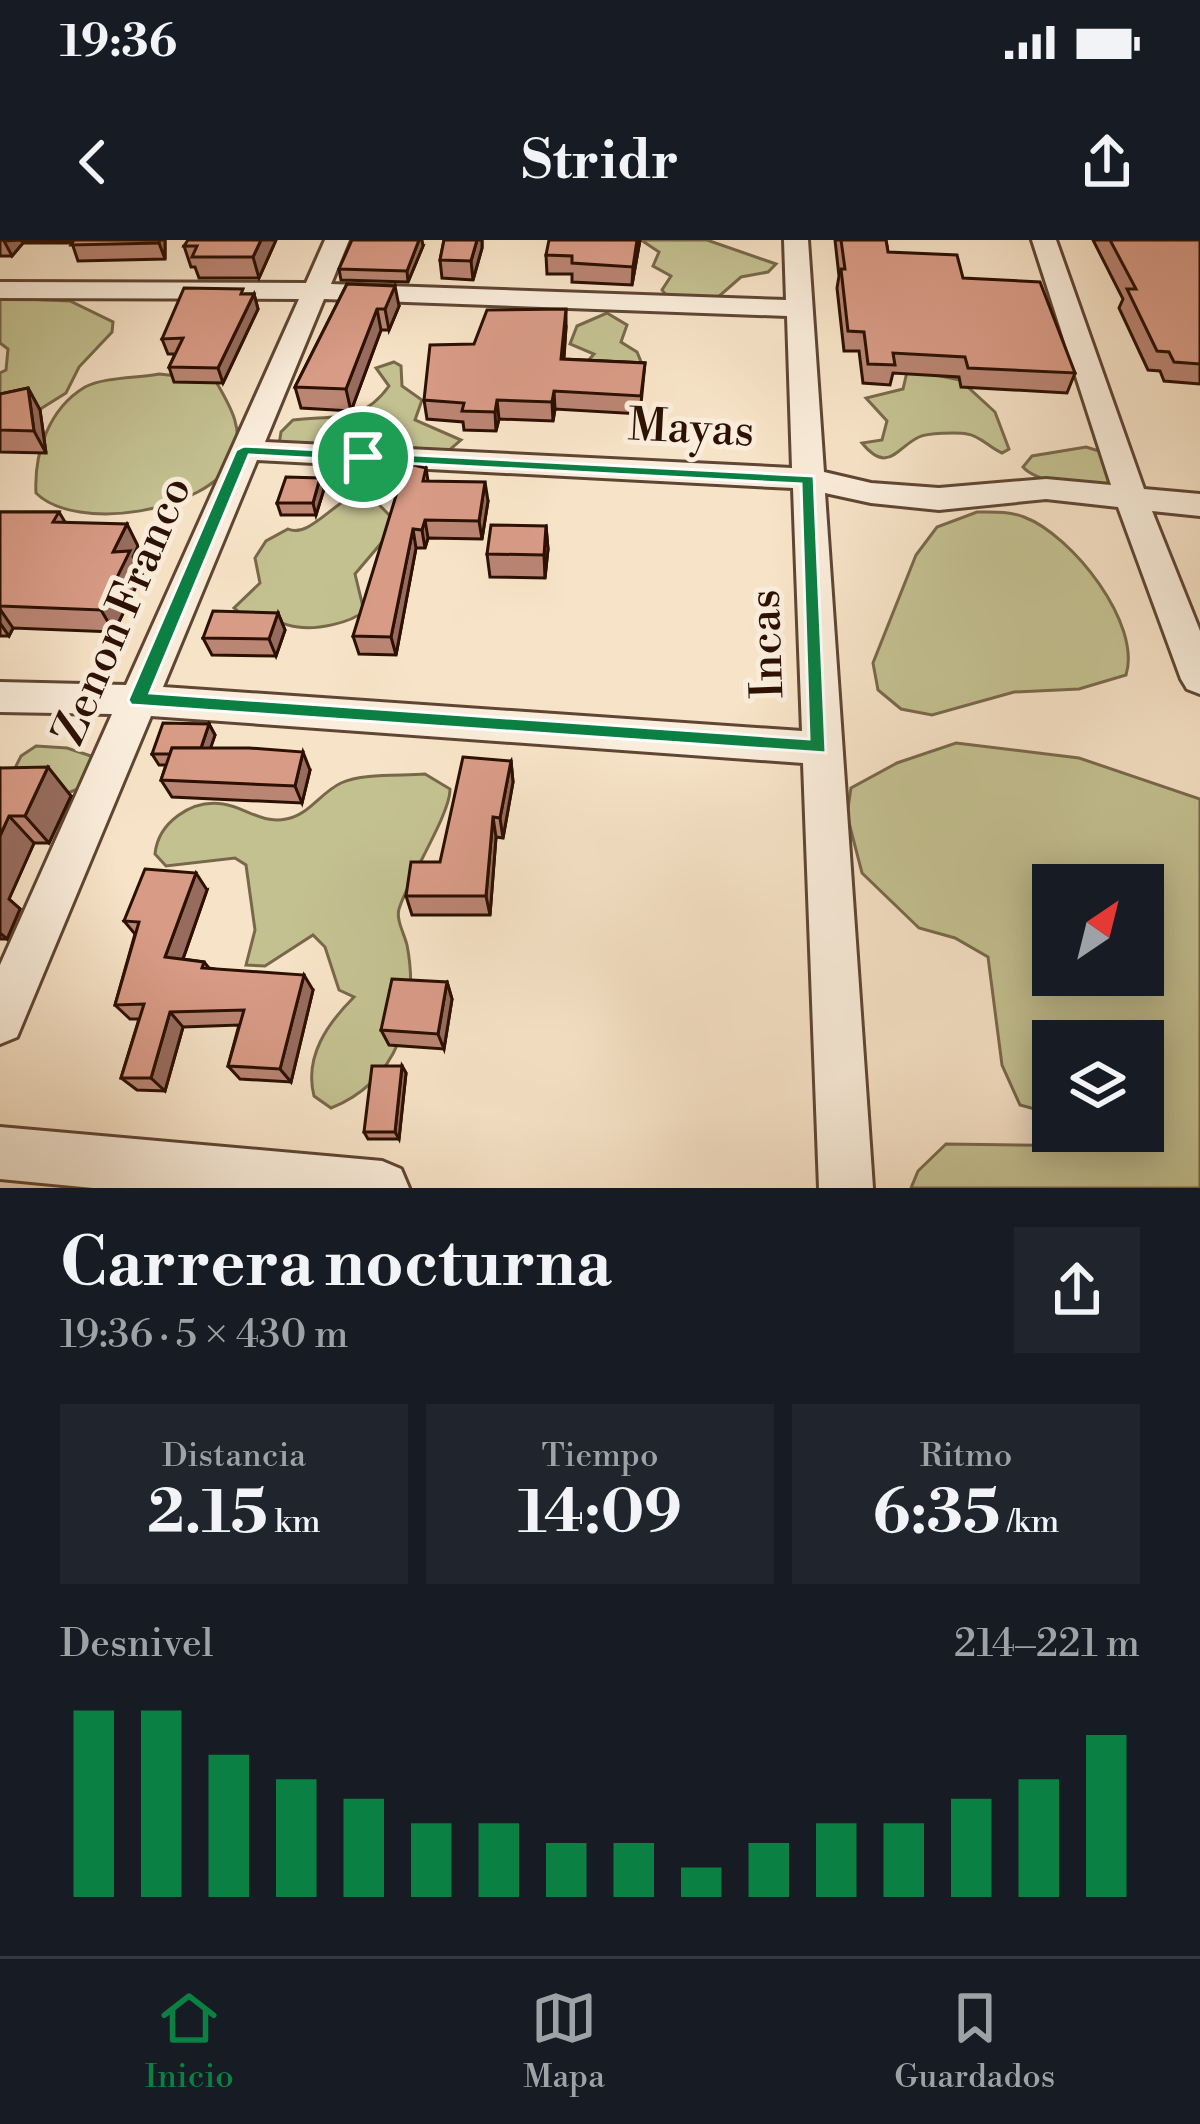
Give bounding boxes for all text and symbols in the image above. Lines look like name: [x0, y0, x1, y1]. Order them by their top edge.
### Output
text: 19:36: [60, 14, 177, 71]
text: Stridr: [521, 128, 679, 196]
icon: back: [60, 129, 126, 195]
icon: share: [1074, 129, 1140, 195]
street label: Mayas: [626, 397, 756, 461]
pin: [312, 406, 414, 508]
icon: arrive: [330, 424, 396, 490]
street label: Zenon Franco: [41, 468, 205, 754]
street label: Incas: [737, 588, 797, 700]
north arrow: [1032, 864, 1164, 996]
map controls: [1032, 864, 1164, 1152]
button: layers: [1032, 1020, 1164, 1152]
text: Carrera nocturna: [60, 1224, 612, 1307]
button: share: [1014, 1227, 1140, 1353]
text: 19:36 · 5 × 430 m: [60, 1311, 348, 1360]
text: Distancia: [162, 1436, 306, 1477]
text: Tiempo: [542, 1436, 658, 1477]
text: Ritmo: [920, 1436, 1012, 1477]
text: 2.15: [147, 1477, 268, 1552]
text: 14:09: [518, 1477, 682, 1552]
text: 6:35: [873, 1477, 1000, 1552]
text: km: [268, 1502, 321, 1543]
text: /km: [1000, 1502, 1059, 1543]
text: Desnivel: [60, 1620, 213, 1669]
text: 214–221 m: [954, 1620, 1140, 1669]
tab: Inicio: [145, 1985, 234, 2098]
tab: Mapa: [523, 1985, 605, 2098]
tab: Guardados: [894, 1985, 1055, 2098]

